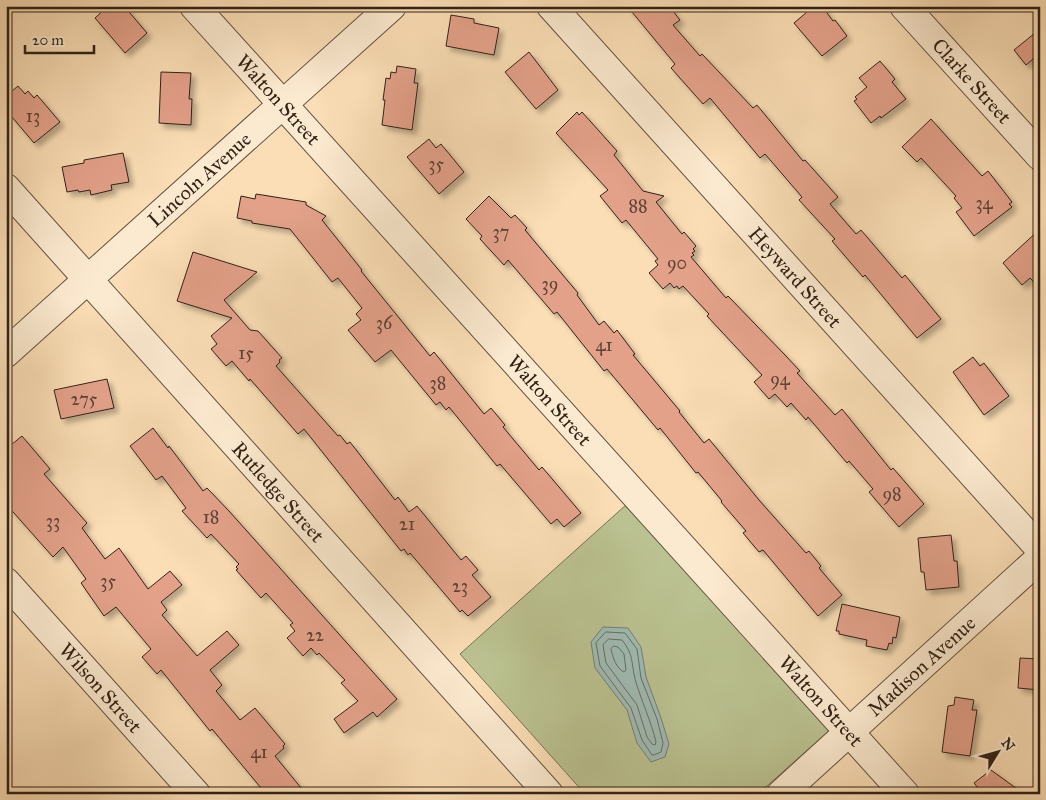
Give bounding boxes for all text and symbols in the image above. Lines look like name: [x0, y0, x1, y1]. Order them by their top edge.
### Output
scale bar: [25, 22, 94, 54]
text: 20 m: [32, 31, 64, 49]
street label: Clarke Street: [927, 33, 1016, 128]
street label: Walton Street: [231, 49, 326, 150]
house number: 13: [26, 105, 40, 127]
street label: Lincoln Avenue: [143, 127, 256, 232]
house number: 35: [428, 153, 444, 175]
house number: 34: [975, 192, 994, 214]
house number: 88: [628, 195, 648, 217]
house number: 37: [493, 221, 509, 243]
street label: Heyward Street: [744, 222, 847, 333]
house number: 90: [667, 252, 687, 274]
house number: 39: [542, 273, 558, 295]
house number: 36: [376, 312, 393, 334]
house number: 41: [595, 334, 613, 356]
house number: 15: [238, 342, 254, 364]
street label: Walton Street: [503, 350, 597, 451]
house number: 94: [770, 368, 791, 390]
house number: 38: [430, 372, 446, 394]
house number: 275: [71, 388, 98, 410]
street label: Rutledge Street: [227, 437, 330, 547]
house number: 98: [882, 483, 902, 505]
house number: 18: [203, 506, 219, 528]
house number: 33: [46, 510, 60, 532]
house number: 21: [399, 513, 415, 535]
house number: 35: [100, 570, 116, 592]
house number: 23: [452, 575, 468, 597]
street label: Madison Avenue: [863, 611, 980, 721]
house number: 22: [306, 624, 324, 646]
street label: Wilson Street: [54, 638, 147, 738]
street label: Walton Street: [774, 651, 868, 751]
north arrow: [974, 728, 1024, 778]
text: N: [998, 735, 1018, 754]
house number: 41: [250, 741, 268, 763]

